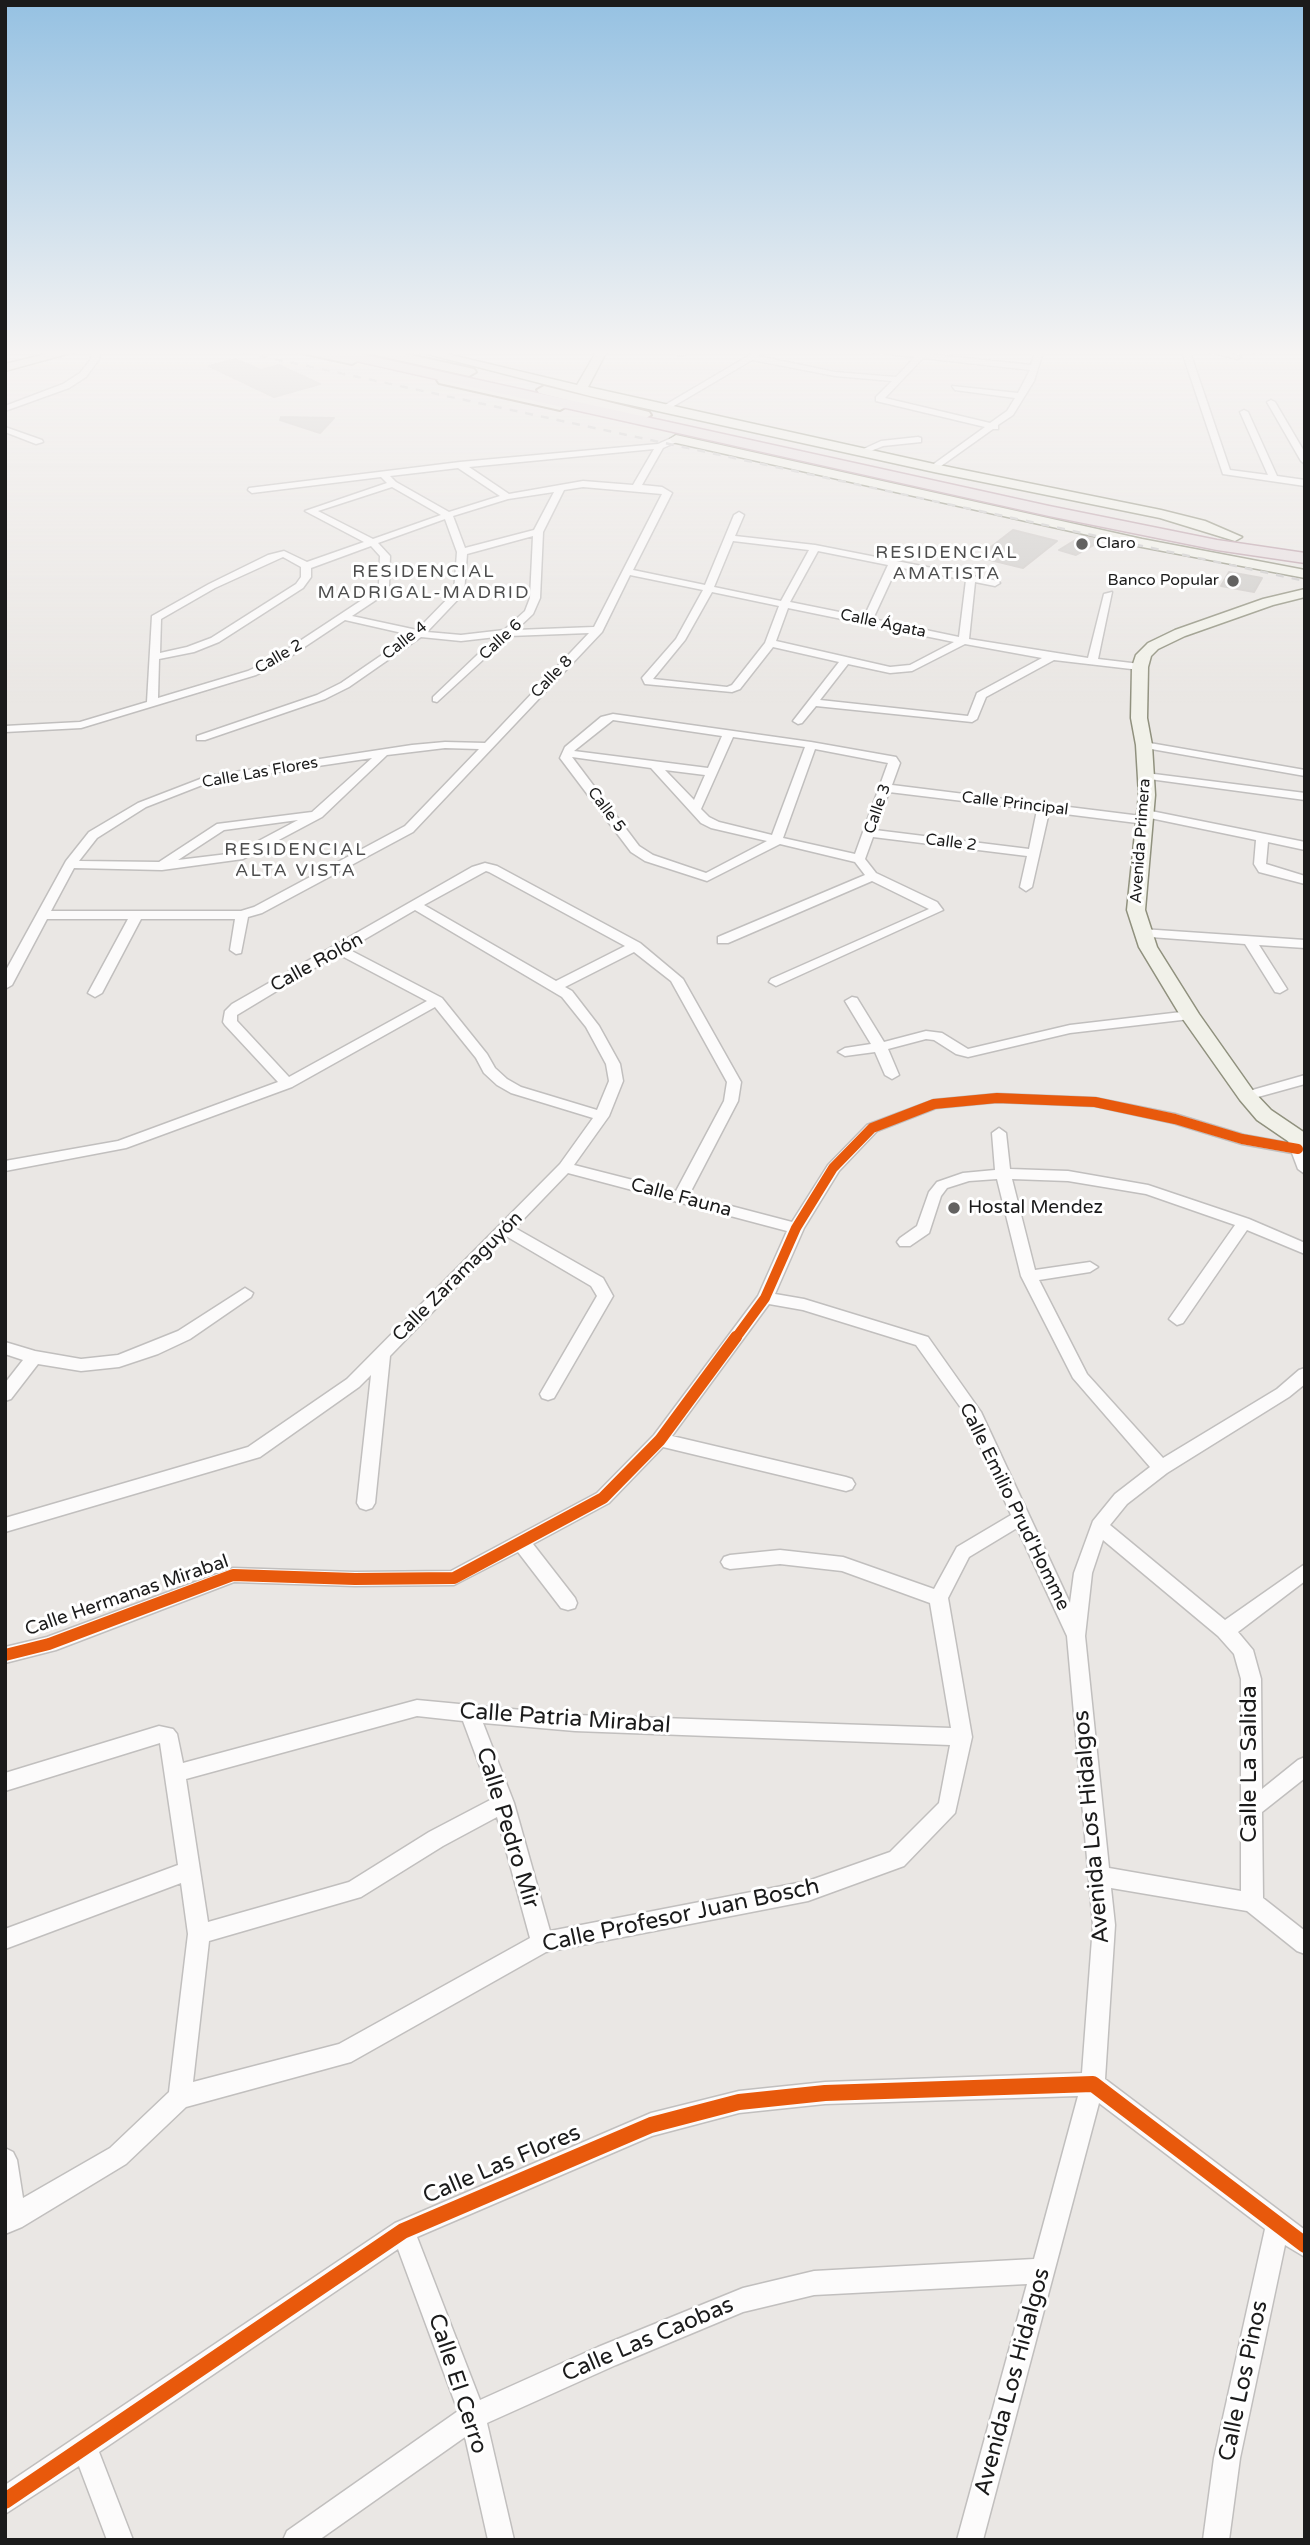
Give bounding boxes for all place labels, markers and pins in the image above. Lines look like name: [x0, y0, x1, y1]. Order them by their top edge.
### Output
place label: Claro: [1096, 534, 1136, 554]
marker: Claro: [1074, 536, 1090, 552]
place label: Banco Popular: [1108, 571, 1219, 591]
marker: Banco Popular: [1225, 573, 1241, 589]
place label: Hostal Mendez: [968, 1197, 1103, 1219]
marker: Hostal Mendez: [946, 1200, 962, 1216]

